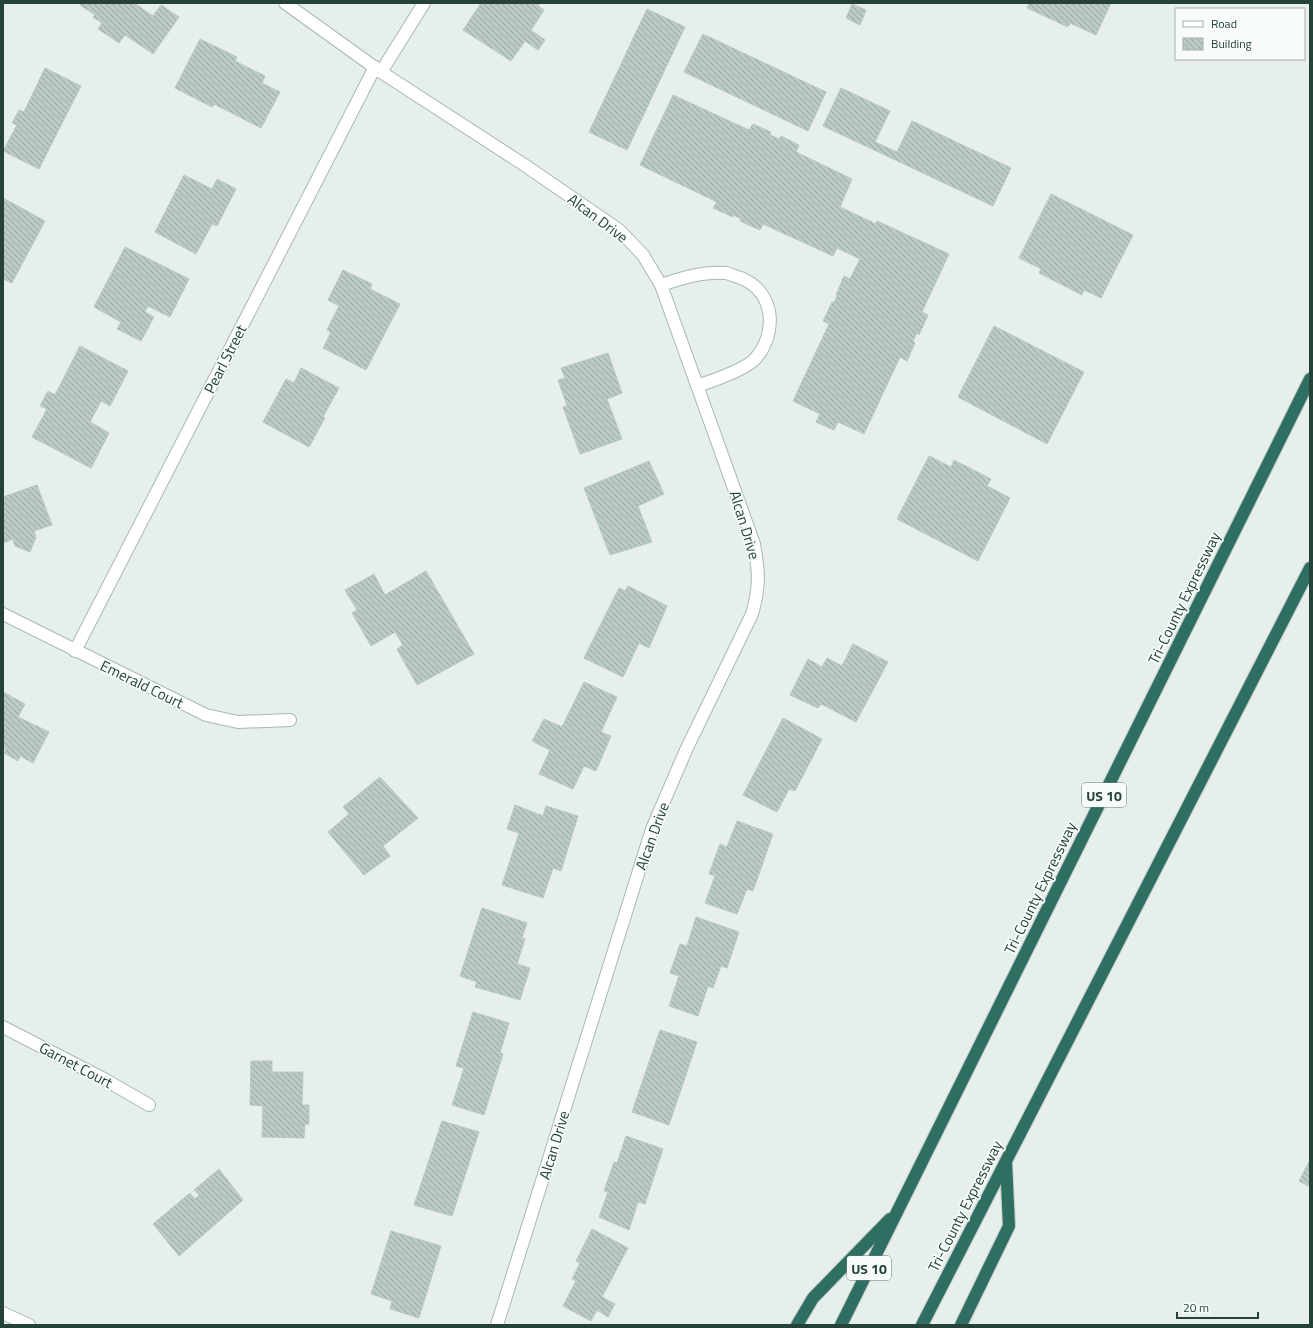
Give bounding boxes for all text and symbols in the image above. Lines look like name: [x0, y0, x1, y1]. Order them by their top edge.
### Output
legend: [1175, 8, 1305, 60]
text: Road: [1211, 14, 1237, 33]
text: Building: [1211, 34, 1252, 53]
street label: Alcan Drive: [563, 188, 633, 248]
street label: Pearl Street: [198, 320, 253, 397]
street label: Alcan Drive: [724, 488, 766, 562]
street label: Tri-County Expressway: [1142, 528, 1226, 668]
street label: Emerald Court: [96, 654, 188, 714]
road number: US 10: [1082, 783, 1126, 807]
street label: Alcan Drive: [629, 799, 675, 873]
street label: Tri-County Expressway: [998, 818, 1082, 958]
street label: Garnet Court: [35, 1036, 118, 1094]
street label: Alcan Drive: [533, 1108, 575, 1182]
street label: Tri-County Expressway: [922, 1136, 1008, 1276]
road number: US 10: [847, 1256, 891, 1280]
scale bar: [1177, 1294, 1258, 1320]
text: 20 m: [1183, 1298, 1209, 1317]

